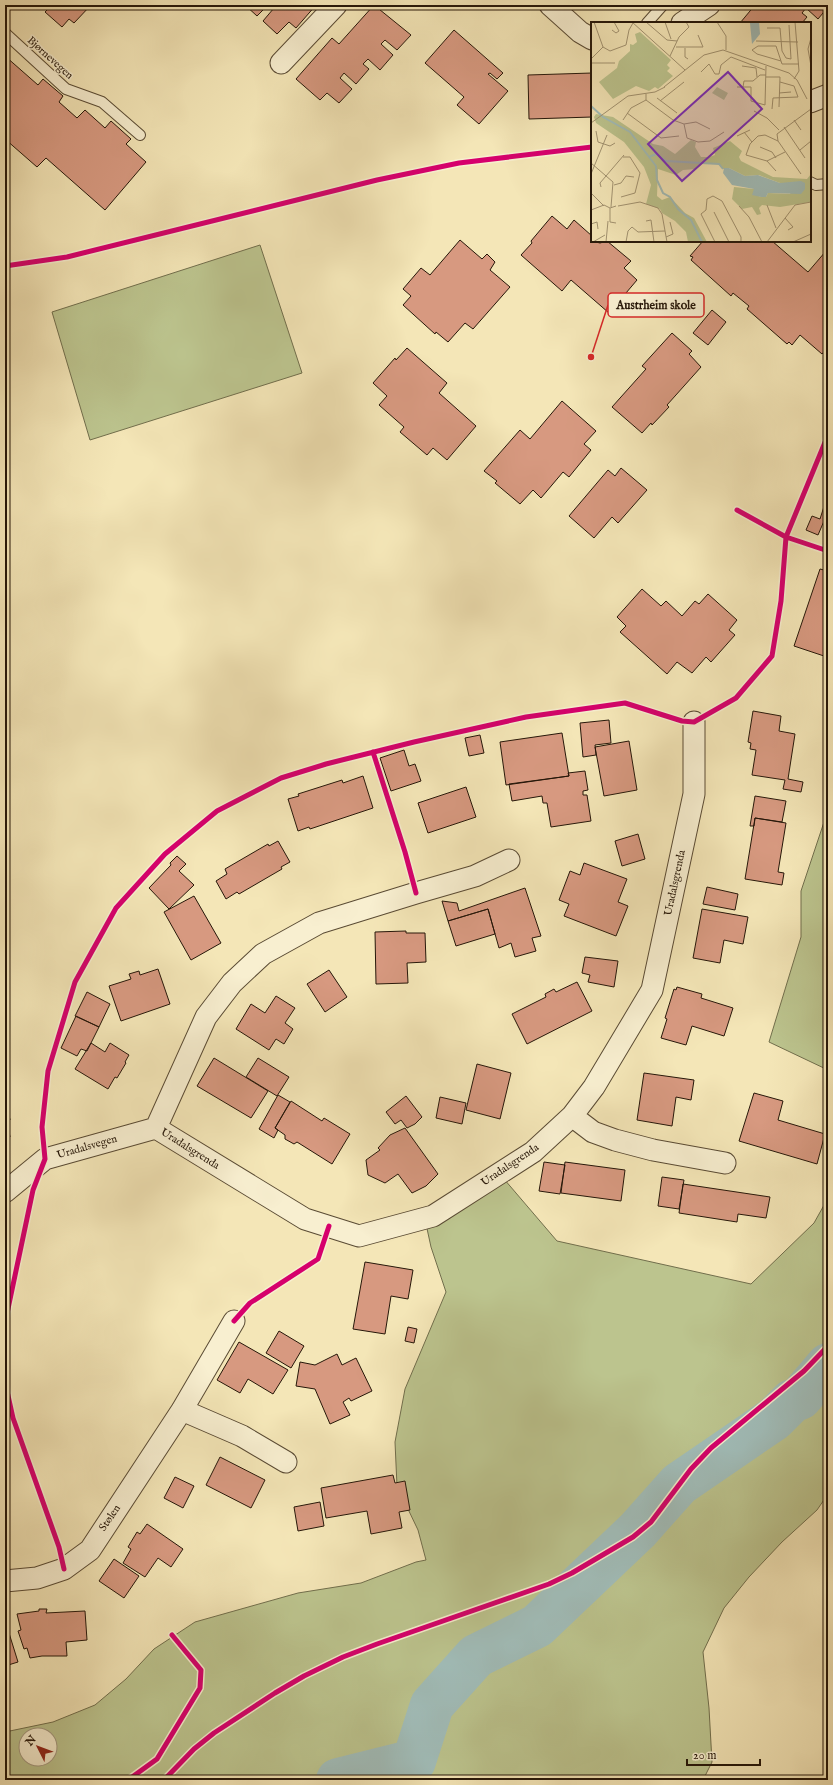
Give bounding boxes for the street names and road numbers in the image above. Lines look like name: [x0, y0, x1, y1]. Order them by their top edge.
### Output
street label: Bjørnevegen: [24, 34, 76, 83]
street label: Uradalsgrenda: [661, 849, 689, 917]
street label: Uradalsgrenda: [158, 1125, 222, 1173]
street label: Uradalsvegen: [55, 1132, 119, 1162]
street label: Uradalsgrenda: [478, 1140, 542, 1189]
street label: Stølen: [96, 1502, 124, 1534]

